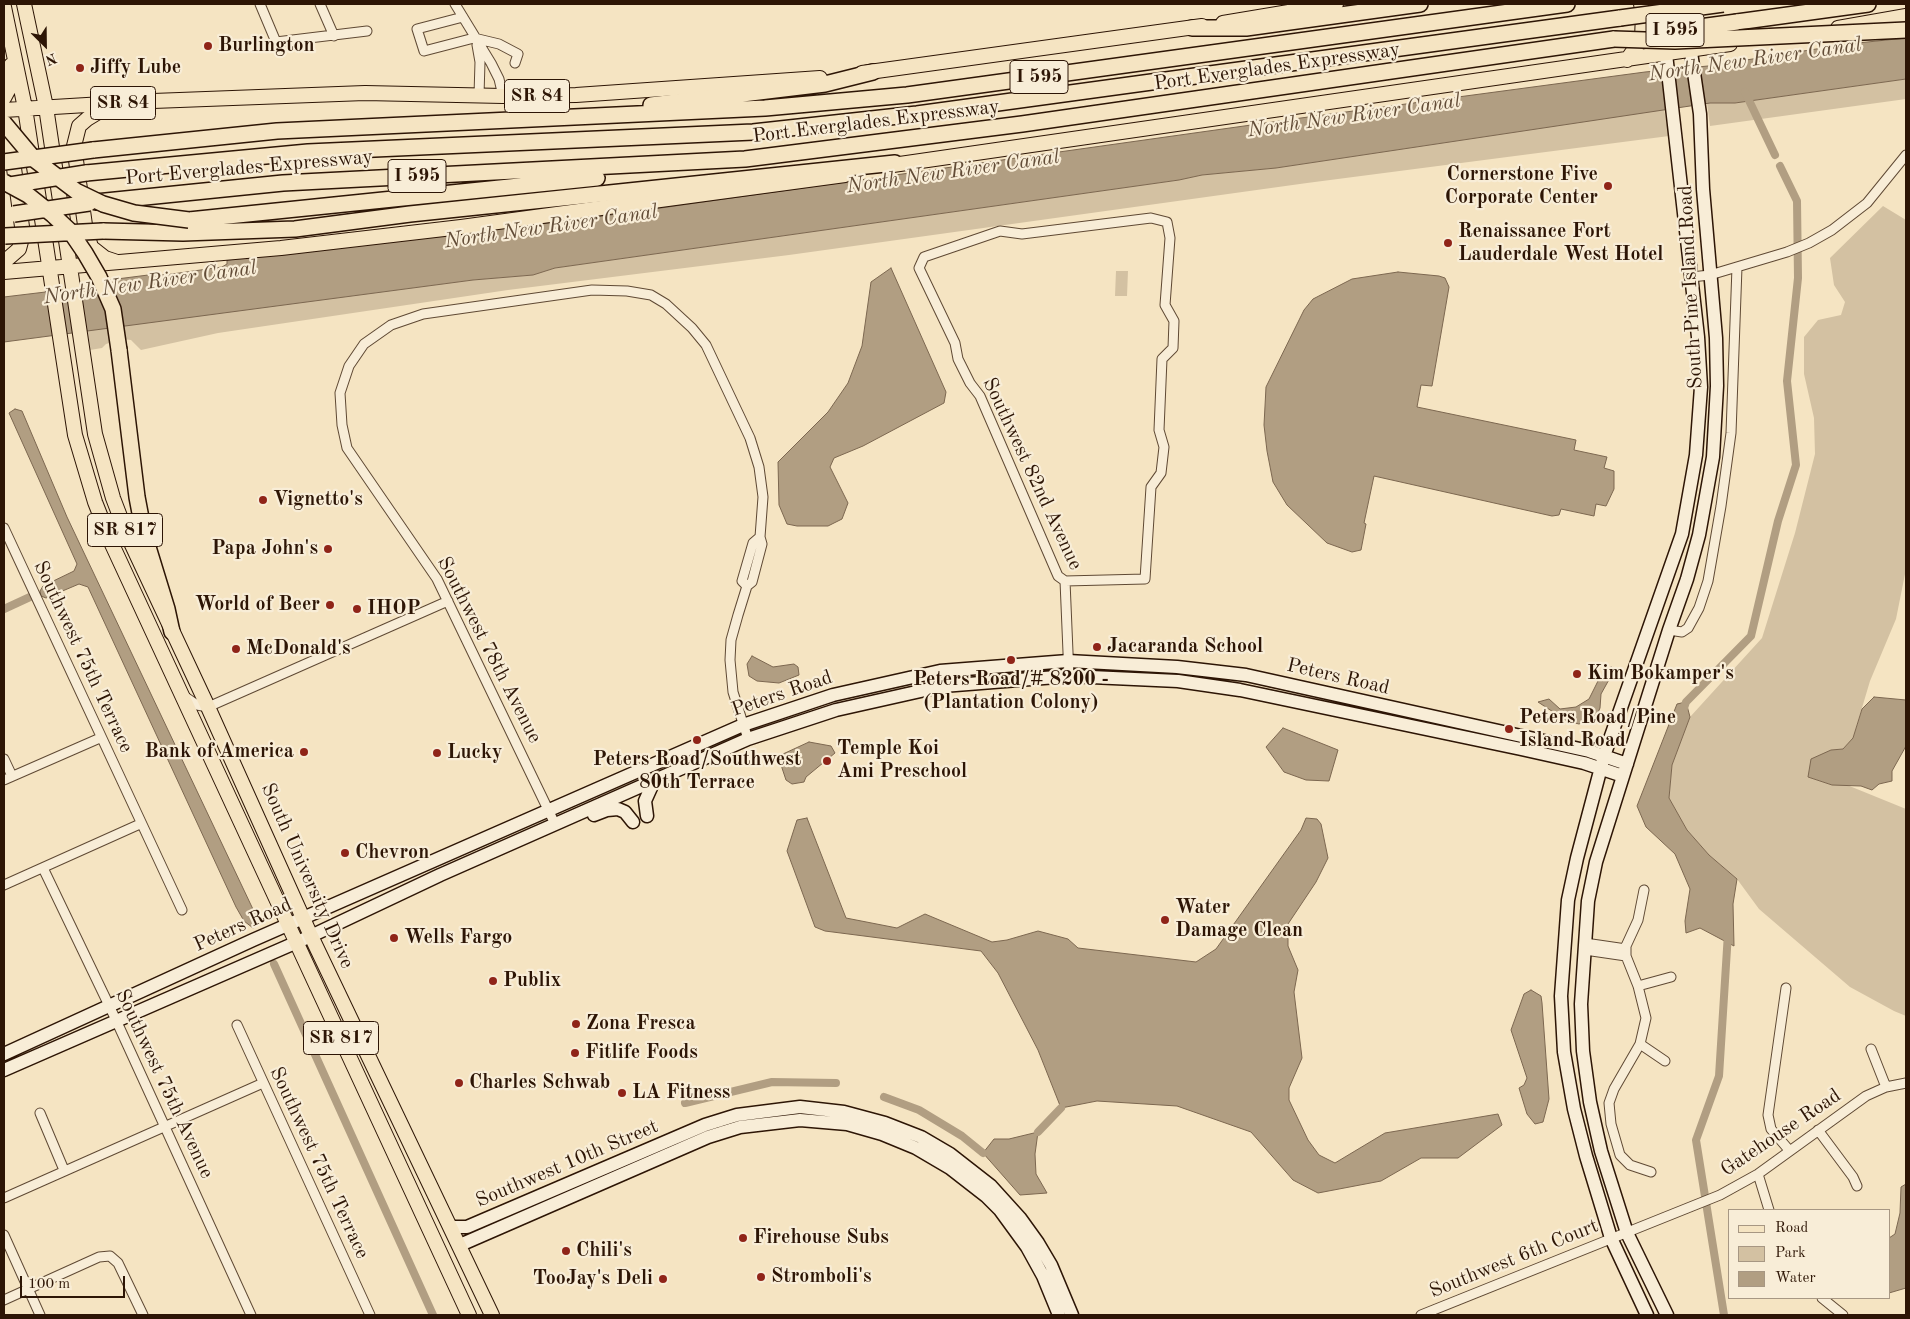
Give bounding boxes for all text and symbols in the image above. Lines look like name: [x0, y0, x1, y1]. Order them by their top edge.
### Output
road number: I 595: [1646, 14, 1704, 46]
north arrow: [20, 20, 70, 70]
water label: North New River Canal: [1647, 33, 1863, 87]
place label: Burlington: [218, 34, 315, 58]
street label: Port Everglades Expressway: [1152, 38, 1402, 96]
marker: Burlington: [202, 40, 214, 52]
text: N: [43, 50, 59, 67]
place label: Jiffy Lube: [90, 56, 181, 80]
road number: I 595: [1010, 61, 1068, 94]
marker: Jiffy Lube: [74, 62, 86, 74]
road number: SR 84: [504, 80, 570, 112]
road number: SR 84: [90, 86, 156, 120]
water label: North New River Canal: [1246, 89, 1462, 143]
street label: Port Everglades Expressway: [751, 95, 1001, 149]
street label: Port Everglades Expressway: [124, 145, 374, 191]
water label: North New River Canal: [845, 145, 1061, 199]
road number: I 595: [388, 160, 446, 192]
place label: Cornerstone Five Corporate Center: [1445, 163, 1598, 210]
marker: Cornerstone Five Corporate Center: [1602, 180, 1614, 192]
street label: South Pine Island Road: [1674, 184, 1708, 390]
water label: North New River Canal: [443, 200, 659, 254]
place label: Renaissance Fort Lauderdale West Hotel: [1458, 220, 1664, 267]
marker: Renaissance Fort Lauderdale West Hotel: [1442, 237, 1454, 249]
water label: North New River Canal: [42, 256, 258, 310]
street label: Southwest 82nd Avenue: [977, 374, 1087, 574]
place label: Vignetto's: [273, 488, 363, 512]
marker: Vignetto's: [257, 494, 269, 506]
road number: SR 817: [88, 514, 162, 546]
place label: Papa John's: [211, 537, 318, 561]
marker: Papa John's: [322, 543, 334, 555]
street label: Southwest 78th Avenue: [432, 553, 546, 747]
street label: Southwest 75th Terrace: [28, 557, 138, 757]
place label: World of Beer: [195, 593, 320, 617]
place label: IHOP: [367, 597, 421, 621]
marker: World of Beer: [324, 599, 336, 611]
marker: IHOP: [351, 603, 363, 615]
place label: Jacaranda School: [1107, 635, 1263, 659]
place label: McDonald's: [246, 637, 351, 661]
marker: Jacaranda School: [1091, 641, 1103, 653]
marker: McDonald's: [230, 643, 242, 655]
street label: Peters Road: [1284, 653, 1392, 701]
marker: Peters Road/# 8200 - (Plantation Colony): [1005, 654, 1017, 666]
place label: Kim Bokamper's: [1587, 662, 1734, 686]
street label: Peters Road: [728, 666, 836, 722]
place label: Peters Road/# 8200 - (Plantation Colony): [913, 668, 1109, 715]
marker: Kim Bokamper's: [1571, 668, 1583, 680]
place label: Peters Road/Pine Island Road: [1519, 706, 1676, 753]
marker: Peters Road/Pine Island Road: [1503, 723, 1515, 735]
marker: Peters Road/Southwest 80th Terrace: [691, 734, 703, 746]
place label: Temple Koi Ami Preschool: [837, 737, 967, 784]
place label: Bank of America: [144, 740, 294, 764]
place label: Lucky: [447, 741, 502, 765]
marker: Bank of America: [298, 746, 310, 758]
marker: Lucky: [431, 747, 443, 759]
place label: Peters Road/Southwest 80th Terrace: [593, 748, 801, 795]
marker: Temple Koi Ami Preschool: [821, 755, 833, 767]
street label: South University Drive: [255, 779, 359, 973]
place label: Chevron: [355, 841, 429, 865]
marker: Chevron: [339, 847, 351, 859]
street label: Peters Road: [190, 893, 296, 957]
place label: Water Damage Clean: [1175, 896, 1303, 943]
marker: Water Damage Clean: [1159, 914, 1171, 926]
place label: Wells Fargo: [404, 926, 512, 950]
marker: Wells Fargo: [388, 932, 400, 944]
place label: Publix: [503, 969, 561, 993]
marker: Publix: [487, 975, 499, 987]
street label: Southwest 75th Avenue: [110, 986, 218, 1182]
place label: Zona Fresca: [586, 1012, 696, 1036]
marker: Zona Fresca: [570, 1018, 582, 1030]
road number: SR 817: [304, 1021, 378, 1054]
place label: Fitlife Foods: [585, 1041, 698, 1065]
marker: Fitlife Foods: [569, 1047, 581, 1059]
street label: Southwest 75th Terrace: [264, 1063, 374, 1263]
place label: Charles Schwab: [469, 1071, 610, 1095]
marker: Charles Schwab: [453, 1077, 465, 1089]
place label: LA Fitness: [632, 1081, 730, 1105]
street label: Gatehouse Road: [1716, 1084, 1846, 1182]
marker: LA Fitness: [616, 1087, 628, 1099]
street label: Southwest 10th Street: [472, 1115, 662, 1213]
legend: [1728, 1209, 1890, 1299]
street label: Southwest 6th Court: [1426, 1214, 1602, 1304]
text: Road: [1775, 1221, 1808, 1236]
place label: Firehouse Subs: [753, 1226, 889, 1250]
marker: Firehouse Subs: [737, 1232, 749, 1244]
place label: Chili's: [576, 1239, 632, 1263]
marker: Chili's: [560, 1245, 572, 1257]
text: Park: [1775, 1246, 1806, 1261]
place label: Stromboli's: [771, 1265, 872, 1289]
scale bar: [22, 1266, 128, 1298]
place label: TooJay's Deli: [533, 1267, 653, 1291]
marker: Stromboli's: [755, 1271, 767, 1283]
text: Water: [1775, 1271, 1816, 1286]
marker: TooJay's Deli: [657, 1273, 669, 1285]
text: 100 m: [28, 1277, 70, 1292]

